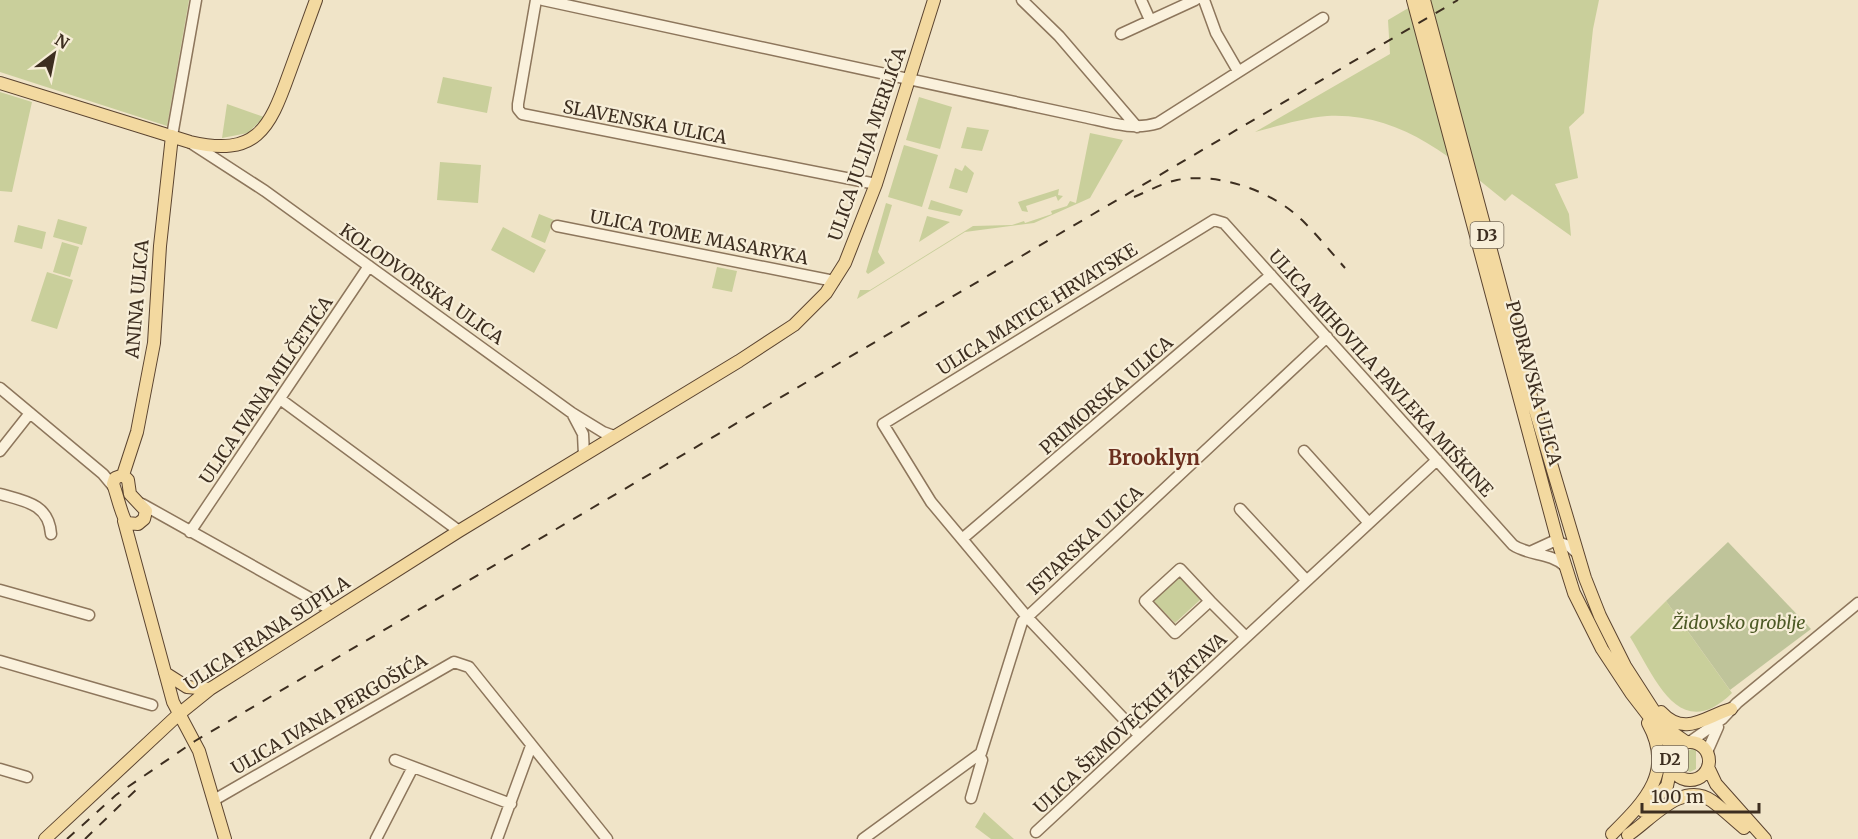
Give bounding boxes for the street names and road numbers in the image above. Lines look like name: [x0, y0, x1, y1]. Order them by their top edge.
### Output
street label: ULICA JULIJA MERLIĆA: [823, 44, 911, 244]
street label: SLAVENSKA ULICA: [561, 95, 729, 149]
street label: ULICA TOME MASARYKA: [588, 204, 811, 270]
street label: KOLODVORSKA ULICA: [335, 219, 509, 350]
road number: D3: [1470, 222, 1504, 248]
street label: ANINA ULICA: [120, 238, 154, 360]
street label: ULICA MATICE HRVATSKE: [933, 238, 1142, 380]
street label: ULICA MIHOVILA PAVLEKA MIŠKINE: [1264, 245, 1499, 502]
street label: ULICA IVANA MILČETIĆA: [194, 291, 338, 488]
street label: PODRAVSKA ULICA: [1501, 298, 1567, 468]
street label: PRIMORSKA ULICA: [1035, 331, 1178, 459]
street label: ISTARSKA ULICA: [1022, 480, 1148, 599]
street label: ULICA FRANA SUPILA: [180, 571, 354, 695]
street label: ULICA ŠEMOVEČKIH ŽRTAVA: [1029, 627, 1231, 818]
street label: ULICA IVANA PERGOŠIĆA: [227, 648, 431, 780]
road number: D2: [1652, 746, 1688, 772]

